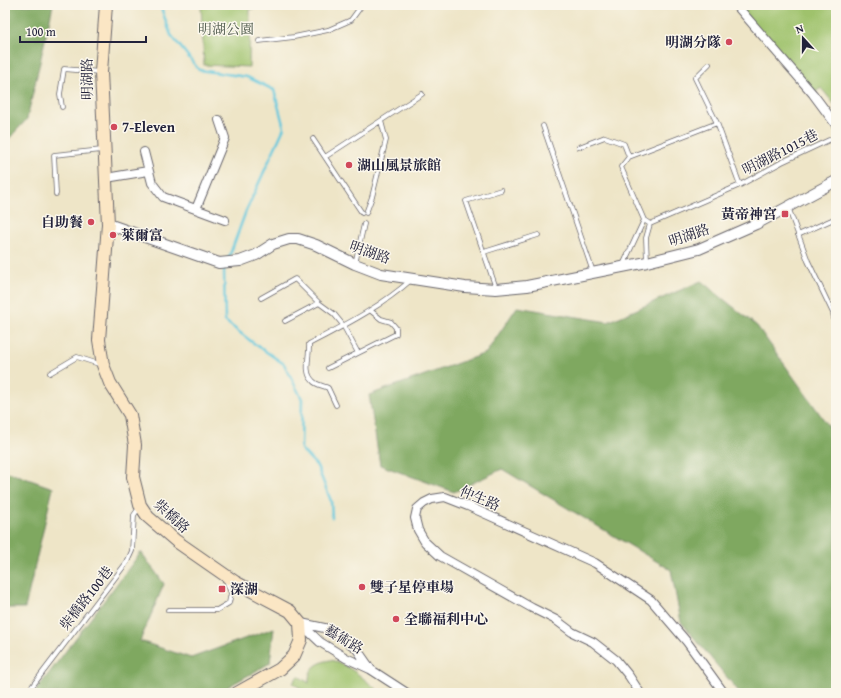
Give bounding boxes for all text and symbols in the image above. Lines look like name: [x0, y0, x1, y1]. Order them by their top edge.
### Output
scale bar: [20, 18, 146, 44]
north arrow: [783, 18, 823, 58]
park label: 明湖公園: [198, 19, 254, 39]
text: N: [793, 20, 806, 37]
text: 100 m: [26, 23, 56, 40]
place label: 明湖分隊: [665, 32, 721, 52]
marker: 明湖分隊: [724, 37, 734, 47]
street label: 明湖路: [77, 58, 97, 100]
place label: 7-Eleven: [122, 117, 176, 137]
marker: 7-Eleven: [109, 122, 119, 132]
street label: 明湖路1015巷: [738, 124, 822, 180]
place label: 湖山風景旅館: [357, 155, 441, 175]
marker: 湖山風景旅館: [344, 160, 354, 170]
place label: 黃帝神宮: [721, 204, 777, 224]
marker: 黃帝神宮: [780, 209, 790, 219]
place label: 自助餐: [41, 212, 83, 232]
marker: 自助餐: [86, 217, 96, 227]
street label: 明湖路: [666, 219, 712, 251]
place label: 萊爾富: [121, 225, 163, 245]
marker: 萊爾富: [108, 230, 118, 240]
street label: 明湖路: [347, 236, 393, 268]
street label: 仲生路: [457, 481, 503, 515]
street label: 柴橋路: [150, 495, 194, 537]
street label: 柴橋路100巷: [55, 562, 117, 634]
place label: 雙子星停車場: [370, 577, 454, 597]
place label: 深湖: [230, 579, 258, 599]
marker: 雙子星停車場: [357, 582, 367, 592]
marker: 深湖: [217, 584, 227, 594]
place label: 全聯福利中心: [404, 609, 488, 629]
marker: 全聯福利中心: [391, 614, 401, 624]
street label: 藝術路: [321, 620, 367, 658]

